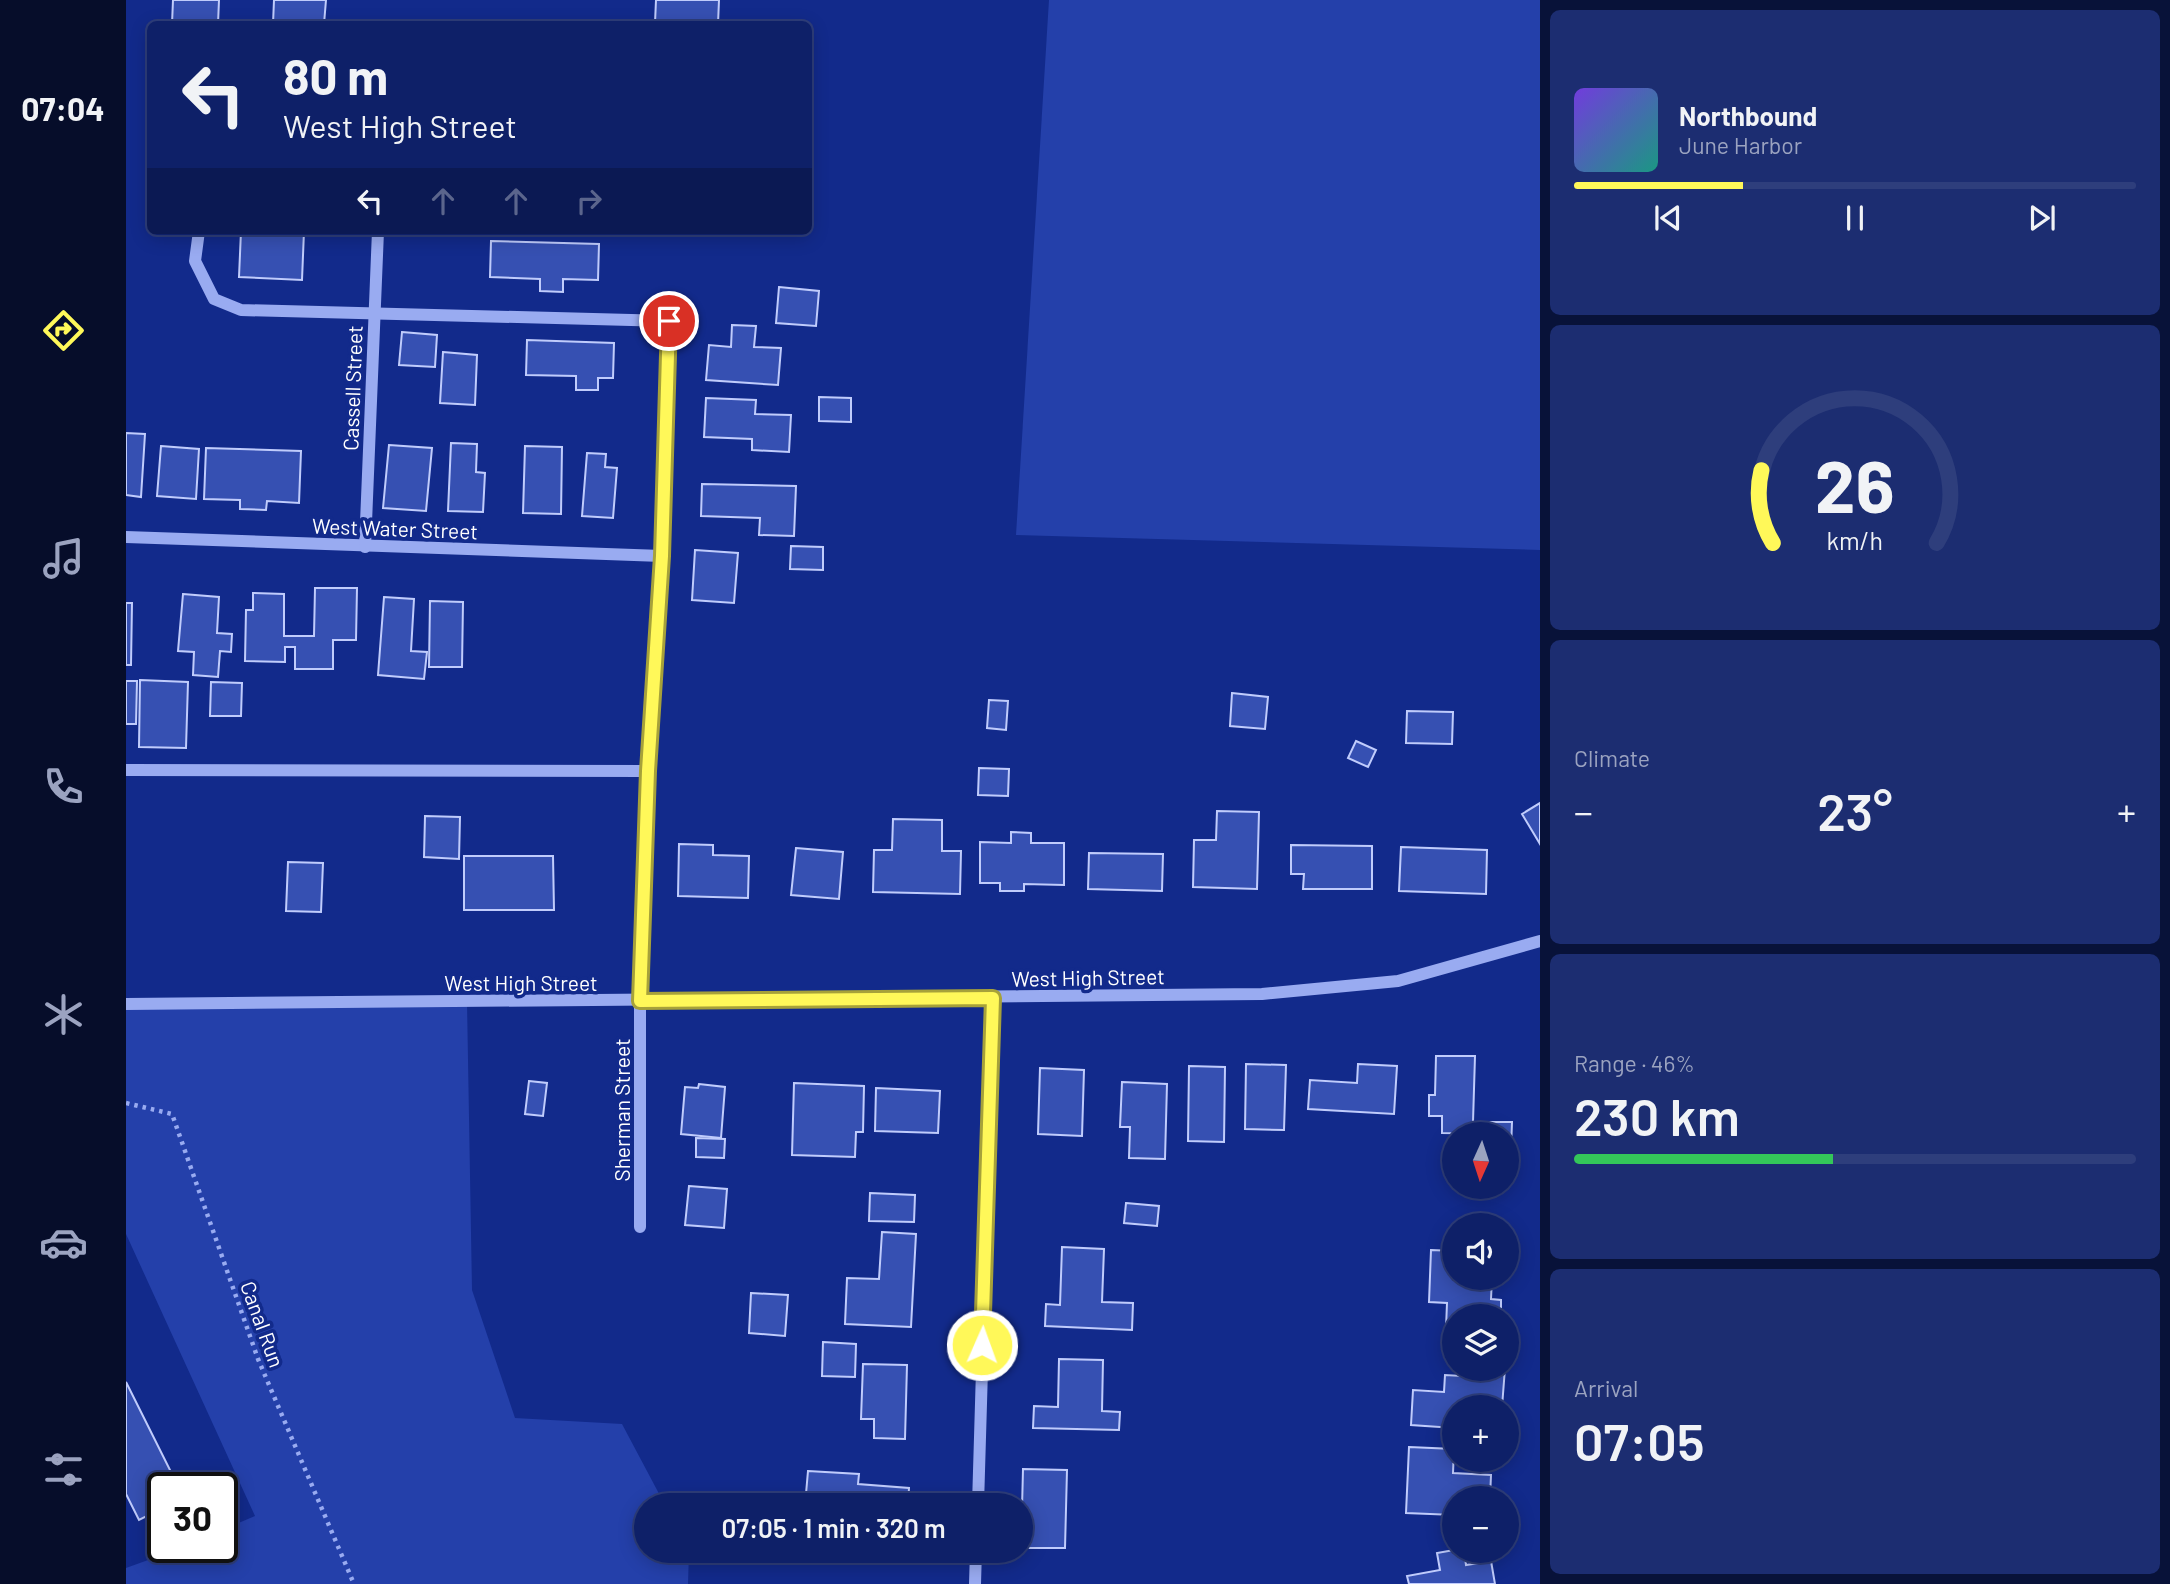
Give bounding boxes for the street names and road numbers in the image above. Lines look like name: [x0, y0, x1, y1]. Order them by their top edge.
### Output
street label: Cassell Street: [337, 325, 367, 451]
street label: West Water Street: [312, 513, 478, 543]
street label: West High Street: [1011, 963, 1165, 991]
street label: West High Street: [444, 970, 598, 995]
street label: Sherman Street: [609, 1038, 634, 1182]
street label: Canal Run: [236, 1278, 290, 1370]

